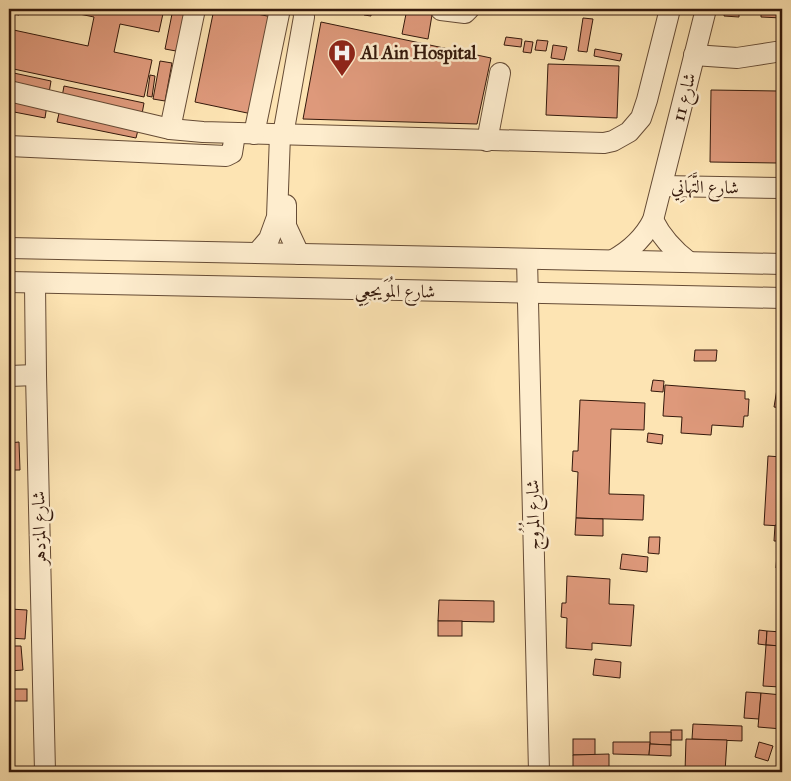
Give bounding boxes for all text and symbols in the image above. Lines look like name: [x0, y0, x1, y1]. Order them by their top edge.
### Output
hospital icon: Al Ain Hospital: [327, 38, 357, 77]
place label: Al Ain Hospital: [360, 42, 478, 65]
street label: شارع 11: [667, 70, 705, 125]
street label: شارع التَّهَانِي: [671, 171, 739, 204]
street label: شارع المُوَيجعِي: [354, 275, 436, 309]
street label: شارع المُرُوج: [517, 479, 550, 551]
street label: شارع المزدهر: [27, 491, 55, 567]

